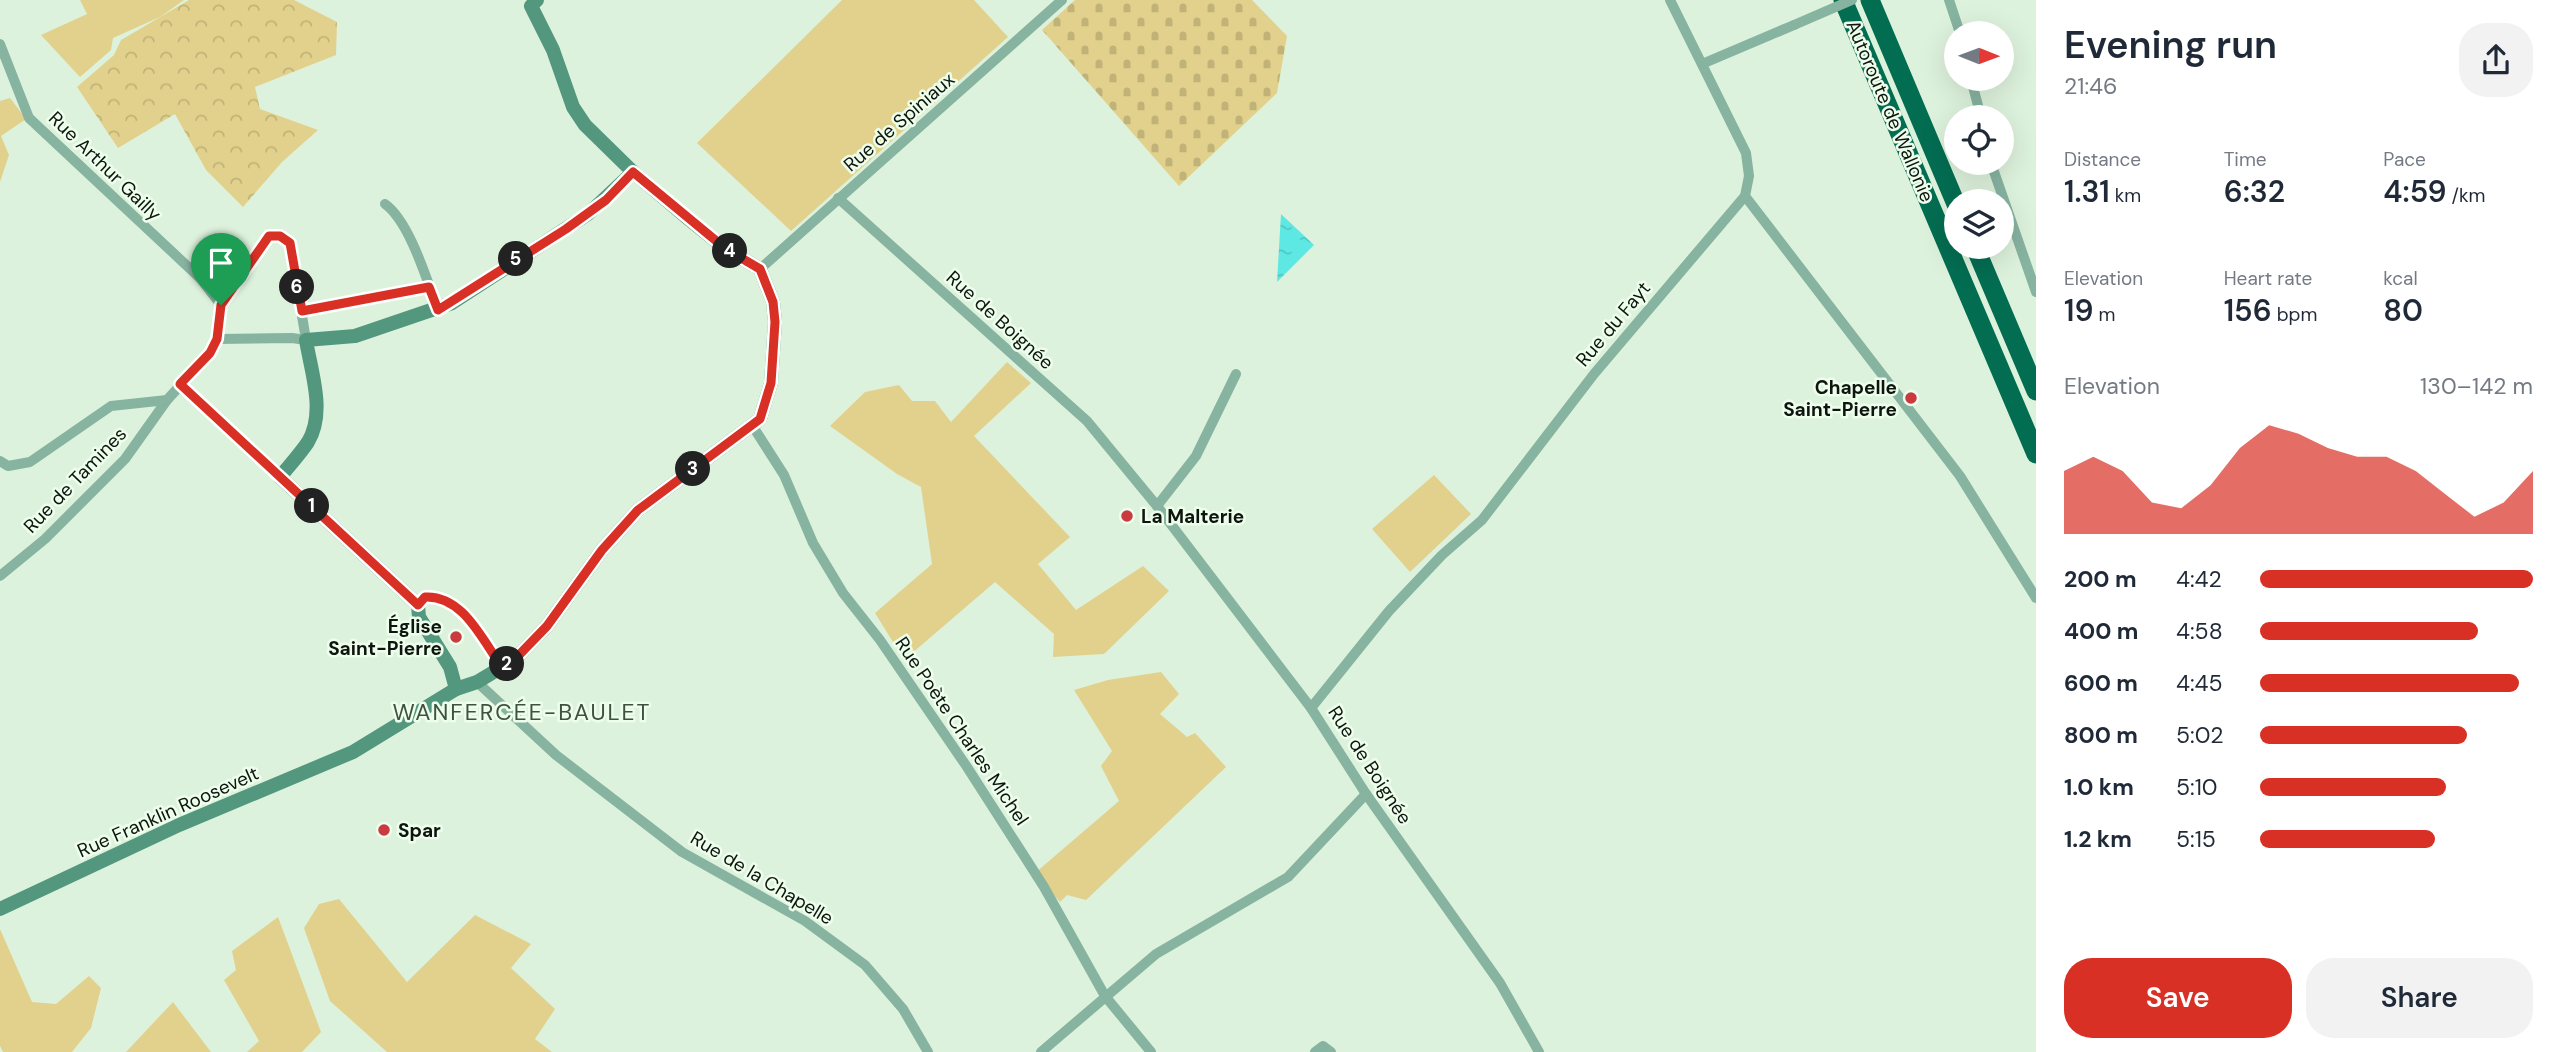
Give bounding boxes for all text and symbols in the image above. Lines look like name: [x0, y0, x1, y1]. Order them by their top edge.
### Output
street label: Autoroute de Wallonie: [1840, 16, 1940, 206]
text: Evening run: [2064, 20, 2277, 70]
north arrow: [1944, 21, 2014, 91]
map controls: [1944, 21, 2014, 259]
button: share: [2459, 23, 2533, 97]
street label: Rue de Spiniaux: [838, 66, 960, 177]
text: 21:46: [2064, 71, 2117, 101]
button: locate: [1944, 105, 2014, 175]
street label: Rue Arthur Gailly: [43, 106, 167, 226]
text: Distance: [2064, 147, 2141, 172]
text: Time: [2224, 147, 2267, 172]
text: Pace: [2383, 147, 2426, 172]
text: 1.31: [2064, 172, 2110, 211]
text: 6:32: [2224, 172, 2285, 211]
text: 4:59: [2383, 172, 2446, 211]
text: km: [2110, 183, 2141, 208]
text: /km: [2446, 183, 2485, 208]
button: layers: [1944, 189, 2014, 259]
pin: [191, 233, 251, 305]
pin: 4: [712, 233, 748, 268]
text: 4: [723, 238, 736, 263]
pin: 5: [498, 242, 534, 276]
icon: arrive: [202, 244, 240, 282]
text: 5: [510, 246, 521, 271]
street label: Rue de Boignée: [941, 265, 1059, 375]
text: Elevation: [2064, 266, 2143, 291]
text: Heart rate: [2224, 266, 2312, 291]
text: kcal: [2383, 266, 2418, 291]
pin: 6: [280, 270, 314, 304]
text: 6: [290, 274, 303, 299]
street label: Rue du Fayt: [1570, 276, 1656, 372]
text: 19: [2064, 291, 2093, 330]
text: 156: [2224, 291, 2272, 330]
text: 80: [2383, 291, 2423, 330]
text: m: [2093, 302, 2115, 327]
text: bpm: [2272, 302, 2317, 327]
text: Elevation: [2064, 371, 2160, 401]
text: 130–142 m: [2420, 371, 2533, 401]
place label: Chapelle Saint-Pierre: [1783, 375, 1897, 422]
marker: Chapelle Saint-Pierre: [1903, 390, 1919, 406]
street label: Rue de Tamines: [18, 422, 132, 538]
pin: 3: [676, 452, 710, 486]
text: 3: [687, 456, 698, 481]
pin: 1: [294, 489, 330, 524]
text: 1: [308, 493, 315, 518]
place label: La Malterie: [1141, 504, 1244, 529]
marker: La Malterie: [1119, 508, 1135, 524]
text: 200 m: [2064, 564, 2137, 594]
text: 4:42: [2176, 564, 2222, 594]
place label: Église Saint-Pierre: [328, 614, 442, 661]
text: 400 m: [2064, 616, 2138, 646]
text: 4:58: [2176, 616, 2223, 646]
marker: Église Saint-Pierre: [448, 629, 464, 645]
street label: Rue Poète Charles Michel: [890, 632, 1034, 830]
pin: 2: [490, 646, 524, 682]
text: 2: [501, 651, 512, 676]
text: 600 m: [2064, 668, 2138, 698]
text: 4:45: [2176, 668, 2223, 698]
district label: WANFERCÉE-BAULET: [393, 697, 651, 727]
street label: Rue de Boignée: [1322, 701, 1418, 829]
text: 800 m: [2064, 720, 2138, 750]
text: 5:02: [2176, 720, 2223, 750]
street label: Rue Franklin Roosevelt: [73, 761, 263, 863]
text: 1.0 km: [2064, 772, 2134, 802]
text: 5:10: [2176, 772, 2218, 802]
place label: Spar: [398, 818, 441, 843]
marker: Spar: [376, 822, 392, 838]
text: 1.2 km: [2064, 824, 2132, 854]
text: 5:15: [2176, 824, 2216, 854]
street label: Rue de la Chapelle: [686, 826, 838, 930]
button: Save: [2064, 958, 2292, 1038]
button: Share: [2306, 958, 2533, 1038]

